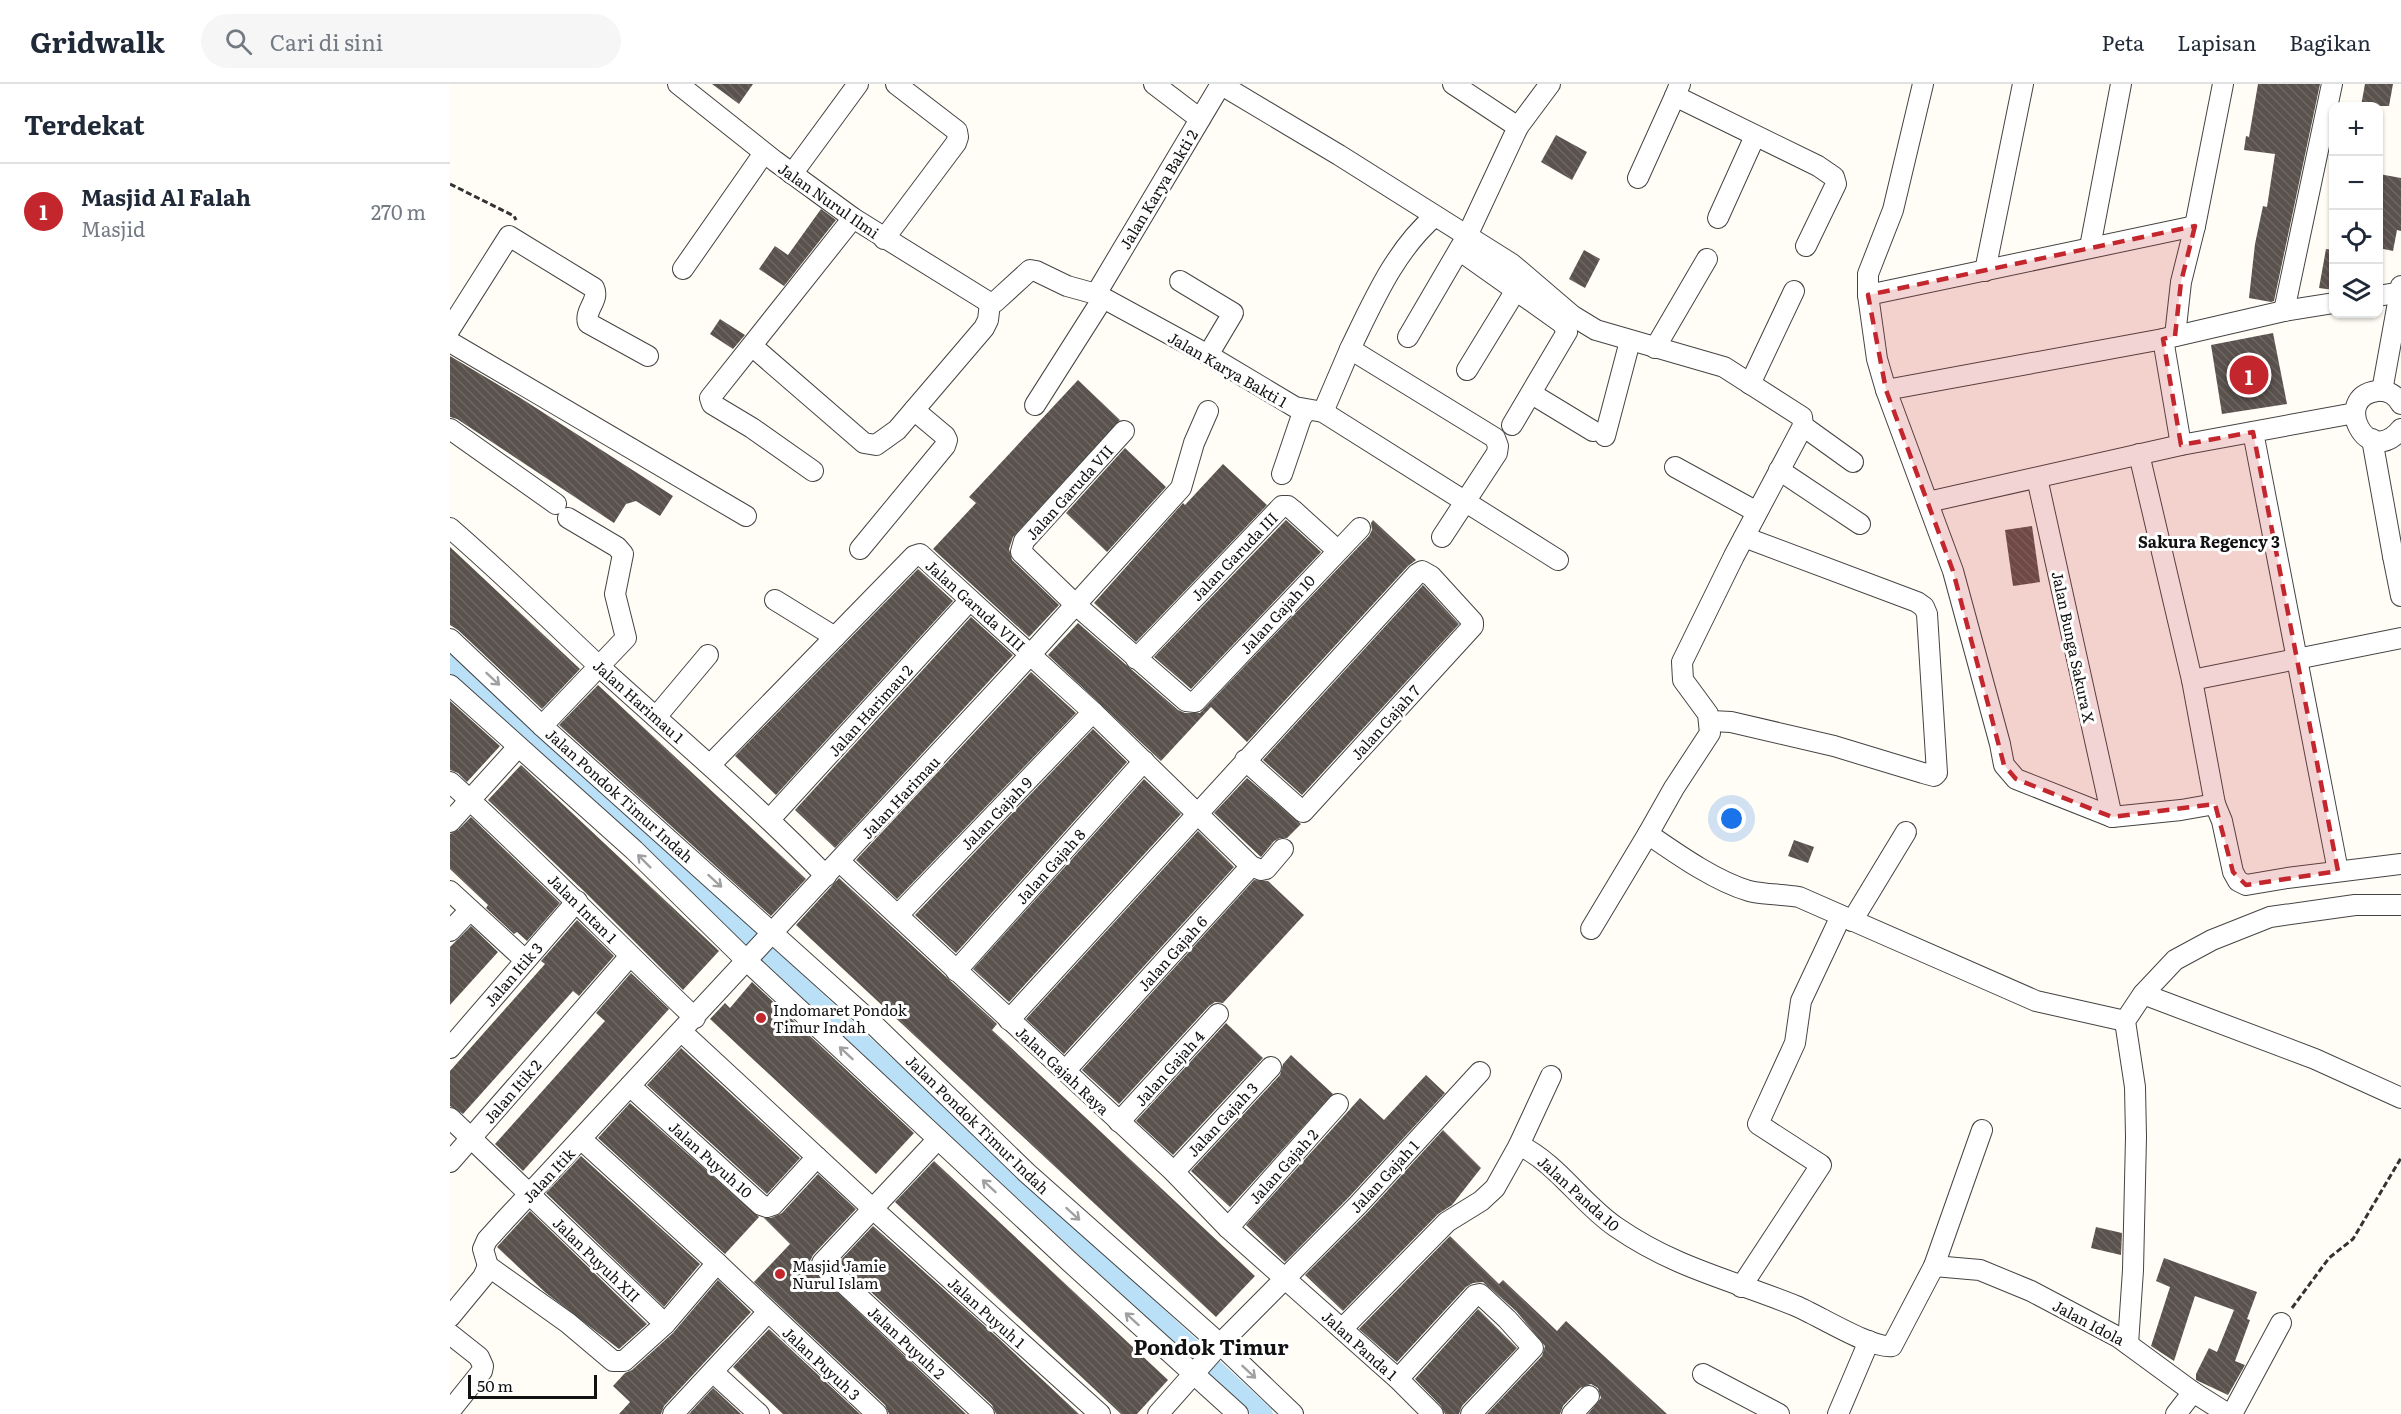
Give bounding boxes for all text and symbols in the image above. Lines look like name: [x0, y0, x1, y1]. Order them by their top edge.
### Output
search box: [201, 14, 621, 68]
text: Gridwalk: [30, 20, 165, 62]
icon: search: [222, 25, 255, 58]
text: Cari di sini: [270, 25, 383, 58]
text: Peta: [2102, 26, 2144, 57]
text: Lapisan: [2177, 26, 2256, 57]
text: Bagikan: [2289, 26, 2371, 57]
map controls: [2329, 102, 2383, 318]
button: +: [2329, 102, 2383, 156]
text: Terdekat: [24, 104, 145, 143]
street label: Jalan Karya Bakti 2: [1113, 124, 1203, 253]
button: −: [2329, 156, 2383, 210]
street label: Jalan Nurul Ilmi: [774, 157, 884, 243]
text: Masjid Al Falah: [81, 180, 251, 213]
text: 1: [39, 196, 48, 226]
text: 270 m: [371, 196, 426, 226]
button: locate: [2329, 210, 2383, 264]
text: Masjid: [81, 213, 145, 243]
button: layers: [2329, 264, 2383, 318]
street label: Jalan Karya Bakti 1: [1164, 325, 1292, 413]
pin: 1: [2230, 352, 2268, 398]
street label: Jalan Garuda VII: [1020, 439, 1118, 545]
street label: Jalan Garuda III: [1185, 506, 1283, 606]
district label: Sakura Regency 3: [2138, 529, 2280, 553]
street label: Jalan Garuda VIII: [921, 554, 1031, 656]
street label: Jalan Gajah 10: [1234, 569, 1320, 659]
street label: Jalan Bunga Sakura X: [2047, 569, 2101, 725]
street label: Jalan Harimau 1: [588, 654, 690, 748]
street label: Jalan Harimau 2: [822, 659, 918, 761]
one-way arrow: [485, 672, 500, 686]
street label: Jalan Gajah 7: [1345, 679, 1425, 765]
street label: Jalan Pondok Timur Indah: [541, 722, 699, 868]
street label: Jalan Harimau: [855, 750, 945, 844]
street label: Jalan Gajah 9: [955, 771, 1037, 855]
your location: [1717, 804, 1746, 833]
street label: Jalan Gajah 8: [1010, 823, 1090, 909]
one-way arrow: [637, 853, 652, 868]
street label: Jalan Intan 1: [543, 868, 623, 948]
one-way arrow: [707, 873, 722, 887]
street label: Jalan Gajah 6: [1132, 910, 1212, 996]
street label: Jalan Itik 3: [478, 937, 548, 1011]
place label: Indomaret Pondok Timur Indah: [773, 998, 908, 1038]
marker: Indomaret Pondok Timur Indah: [754, 1011, 768, 1025]
street label: Jalan Gajah Raya: [1011, 1020, 1116, 1120]
street label: Jalan Gajah 4: [1129, 1025, 1209, 1111]
one-way arrow: [839, 1046, 854, 1060]
street label: Jalan Pondok Timur Indah: [901, 1049, 1055, 1199]
street label: Jalan Itik 2: [478, 1054, 547, 1128]
street label: Jalan Gajah 3: [1181, 1077, 1263, 1161]
street label: Jalan Puyuh 10: [664, 1115, 758, 1203]
street label: Jalan Gajah 2: [1243, 1123, 1323, 1209]
street label: Jalan Gajah 1: [1344, 1134, 1424, 1218]
street label: Jalan Itik: [516, 1142, 580, 1208]
street label: Jalan Panda 10: [1533, 1150, 1625, 1236]
one-way arrow: [981, 1179, 996, 1193]
one-way arrow: [1065, 1207, 1080, 1221]
street label: Jalan Puyuh XII: [548, 1211, 646, 1307]
place label: Masjid Jamie Nurul Islam: [792, 1254, 887, 1294]
marker: Masjid Jamie Nurul Islam: [773, 1267, 787, 1281]
street label: Jalan Puyuh 1: [943, 1271, 1031, 1353]
street label: Jalan Idola: [2049, 1293, 2130, 1351]
street label: Jalan Puyuh 2: [863, 1300, 951, 1384]
street label: Jalan Panda 1: [1317, 1305, 1403, 1385]
one-way arrow: [1125, 1312, 1140, 1326]
street label: Jalan Puyuh 3: [778, 1321, 866, 1405]
district label: Pondok Timur: [1133, 1330, 1289, 1361]
one-way arrow: [1241, 1365, 1256, 1379]
scale bar: [468, 1372, 597, 1400]
text: 50 m: [477, 1373, 513, 1397]

